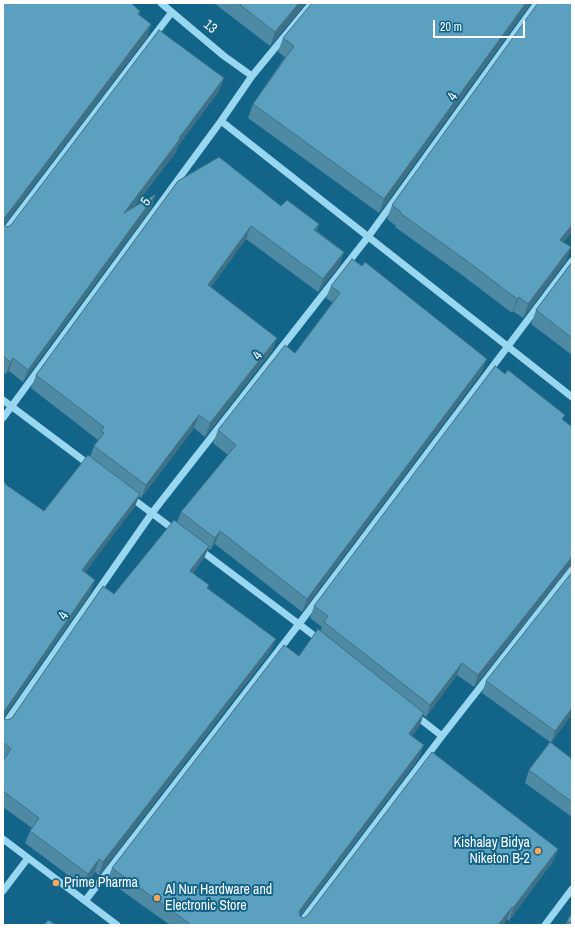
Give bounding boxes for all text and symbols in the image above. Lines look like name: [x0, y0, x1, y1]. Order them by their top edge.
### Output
scale bar: [435, 12, 527, 38]
street label: 13: [200, 16, 220, 38]
text: 20 m: [440, 19, 462, 35]
street label: 4: [444, 89, 462, 105]
street label: 5: [137, 194, 155, 210]
street label: 4: [249, 348, 267, 364]
street label: 4: [55, 609, 73, 623]
place label: Kishalay Bidya Niketon B-2: [453, 835, 530, 868]
marker: Kishalay Bidya Niketon B-2: [533, 846, 543, 856]
place label: Prime Pharma: [64, 875, 138, 891]
marker: Prime Pharma: [51, 878, 61, 888]
place label: Al Nur Hardware and Electronic Store: [165, 882, 272, 914]
marker: Al Nur Hardware and Electronic Store: [152, 893, 162, 903]

